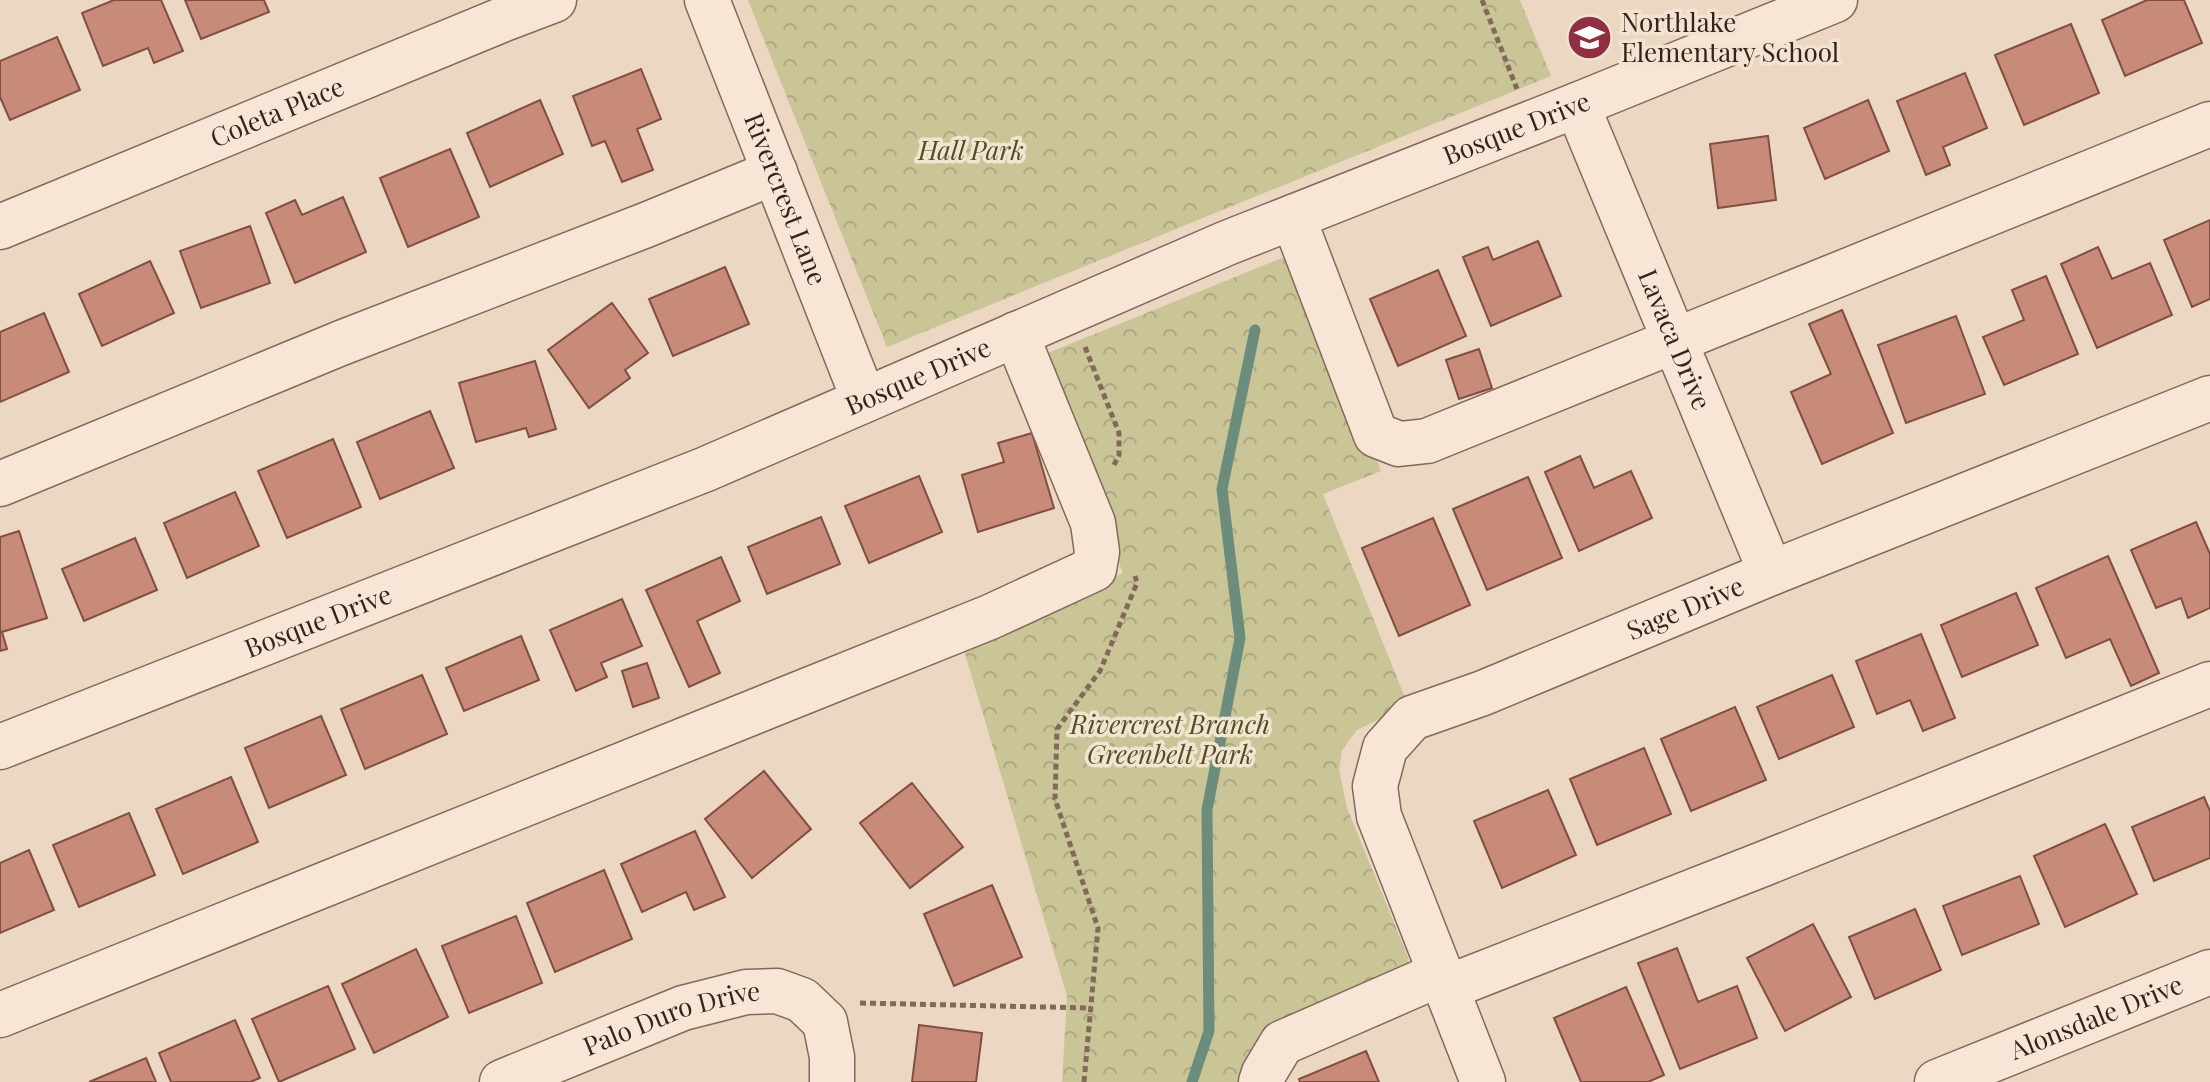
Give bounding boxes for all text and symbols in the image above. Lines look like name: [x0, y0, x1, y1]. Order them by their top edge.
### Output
place label: Northlake Elementary School: [1621, 4, 1839, 69]
school or university icon: Northlake Elementary School: [1566, 14, 1614, 62]
street label: Coleta Place: [205, 68, 349, 154]
street label: Bosque Drive: [1438, 83, 1595, 172]
street label: Rivercrest Lane: [737, 108, 836, 290]
park label: Hall Park: [917, 132, 1024, 167]
street label: Lavaca Drive: [1631, 264, 1720, 415]
street label: Bosque Drive: [839, 329, 996, 423]
street label: Sage Drive: [1621, 567, 1749, 647]
street label: Bosque Drive: [239, 576, 396, 665]
park label: Rivercrest Branch Greenbelt Park: [1069, 706, 1270, 771]
street label: Alonsdale Drive: [2003, 966, 2188, 1067]
street label: Palo Duro Drive: [578, 973, 761, 1063]

